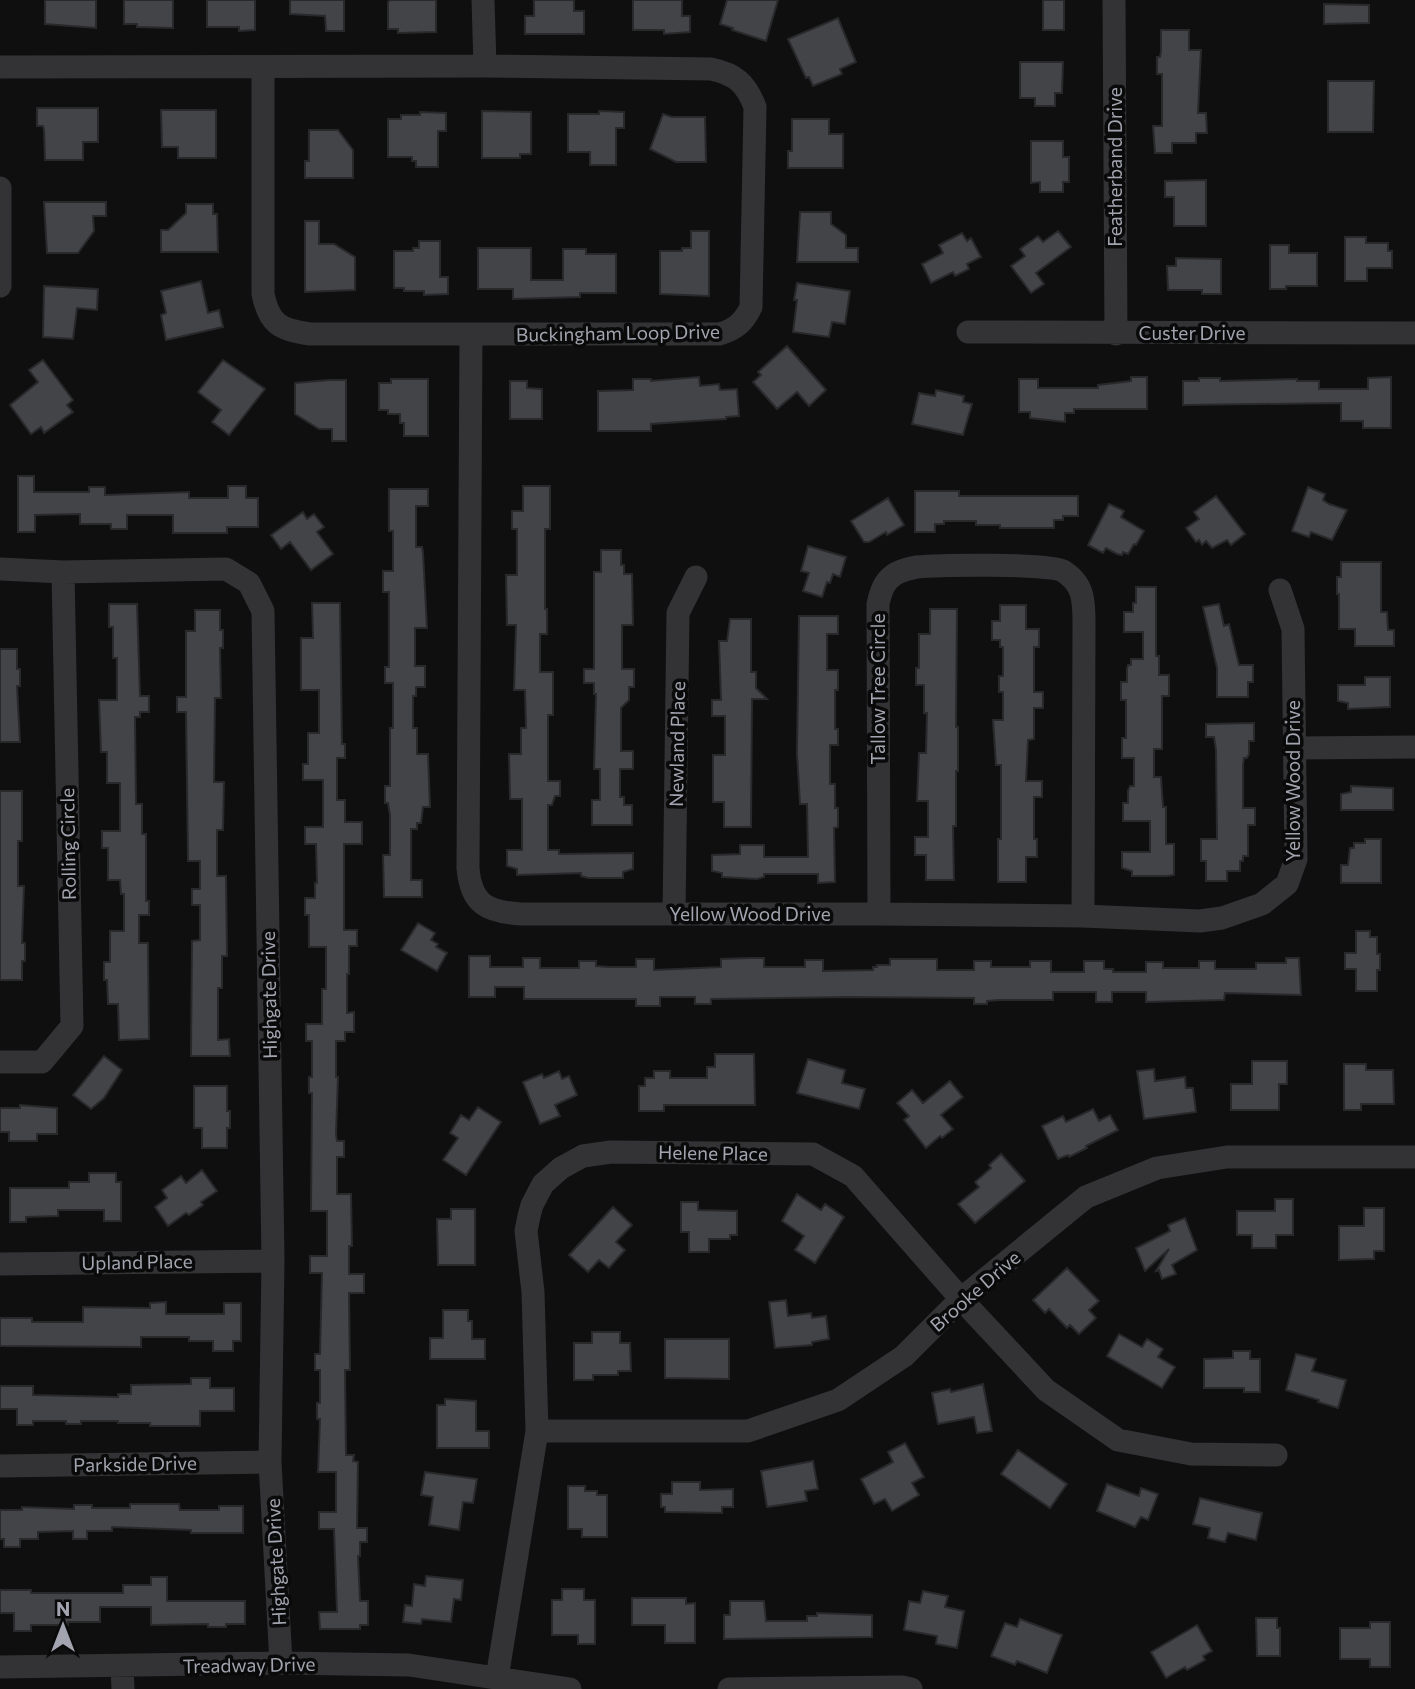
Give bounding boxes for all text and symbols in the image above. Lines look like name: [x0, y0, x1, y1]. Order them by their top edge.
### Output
street label: Featherband Drive: [1103, 87, 1126, 247]
street label: Buckingham Loop Drive: [516, 319, 720, 346]
street label: Custer Drive: [1138, 321, 1246, 344]
street label: Tallow Tree Circle: [866, 614, 889, 764]
street label: Newland Place: [664, 681, 689, 807]
street label: Yellow Wood Drive: [1281, 700, 1304, 862]
street label: Rolling Circle: [55, 788, 80, 900]
street label: Yellow Wood Drive: [669, 902, 831, 925]
street label: Highgate Drive: [256, 931, 281, 1059]
street label: Helene Place: [658, 1140, 768, 1165]
street label: Brooke Drive: [925, 1245, 1024, 1336]
street label: Upland Place: [81, 1249, 193, 1274]
street label: Parkside Drive: [73, 1451, 197, 1476]
street label: Highgate Drive: [261, 1498, 290, 1626]
north arrow: [28, 1591, 98, 1661]
text: N: [56, 1597, 70, 1620]
street label: Treadway Drive: [182, 1652, 316, 1677]

